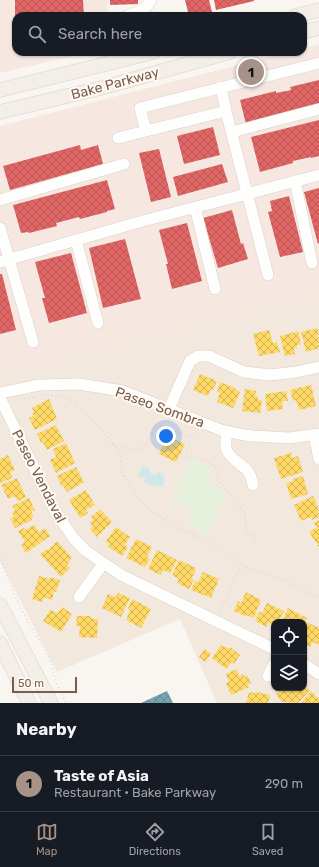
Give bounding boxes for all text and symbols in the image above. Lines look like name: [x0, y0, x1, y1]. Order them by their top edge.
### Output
search box: [12, 12, 307, 56]
icon: search: [26, 23, 48, 45]
text: Search here: [58, 25, 142, 43]
pin: 1: [238, 57, 264, 87]
street label: Bake Parkway: [69, 63, 161, 103]
street label: Paseo Sombra: [113, 383, 207, 431]
your location: [156, 426, 176, 446]
street label: Paseo Vendaval: [8, 427, 69, 525]
map controls: [271, 619, 307, 691]
button: locate: [271, 619, 307, 655]
button: layers: [271, 655, 307, 691]
scale bar: [12, 675, 77, 694]
text: 50 m: [18, 677, 44, 690]
text: Nearby: [16, 719, 77, 739]
text: Taste of Asia: [54, 767, 149, 785]
text: 1: [26, 776, 32, 791]
text: 290 m: [265, 776, 303, 791]
text: Restaurant · Bake Parkway: [54, 785, 216, 800]
tab: Map: [36, 821, 58, 858]
tab: Directions: [129, 821, 181, 858]
tab: Saved: [252, 821, 283, 858]

